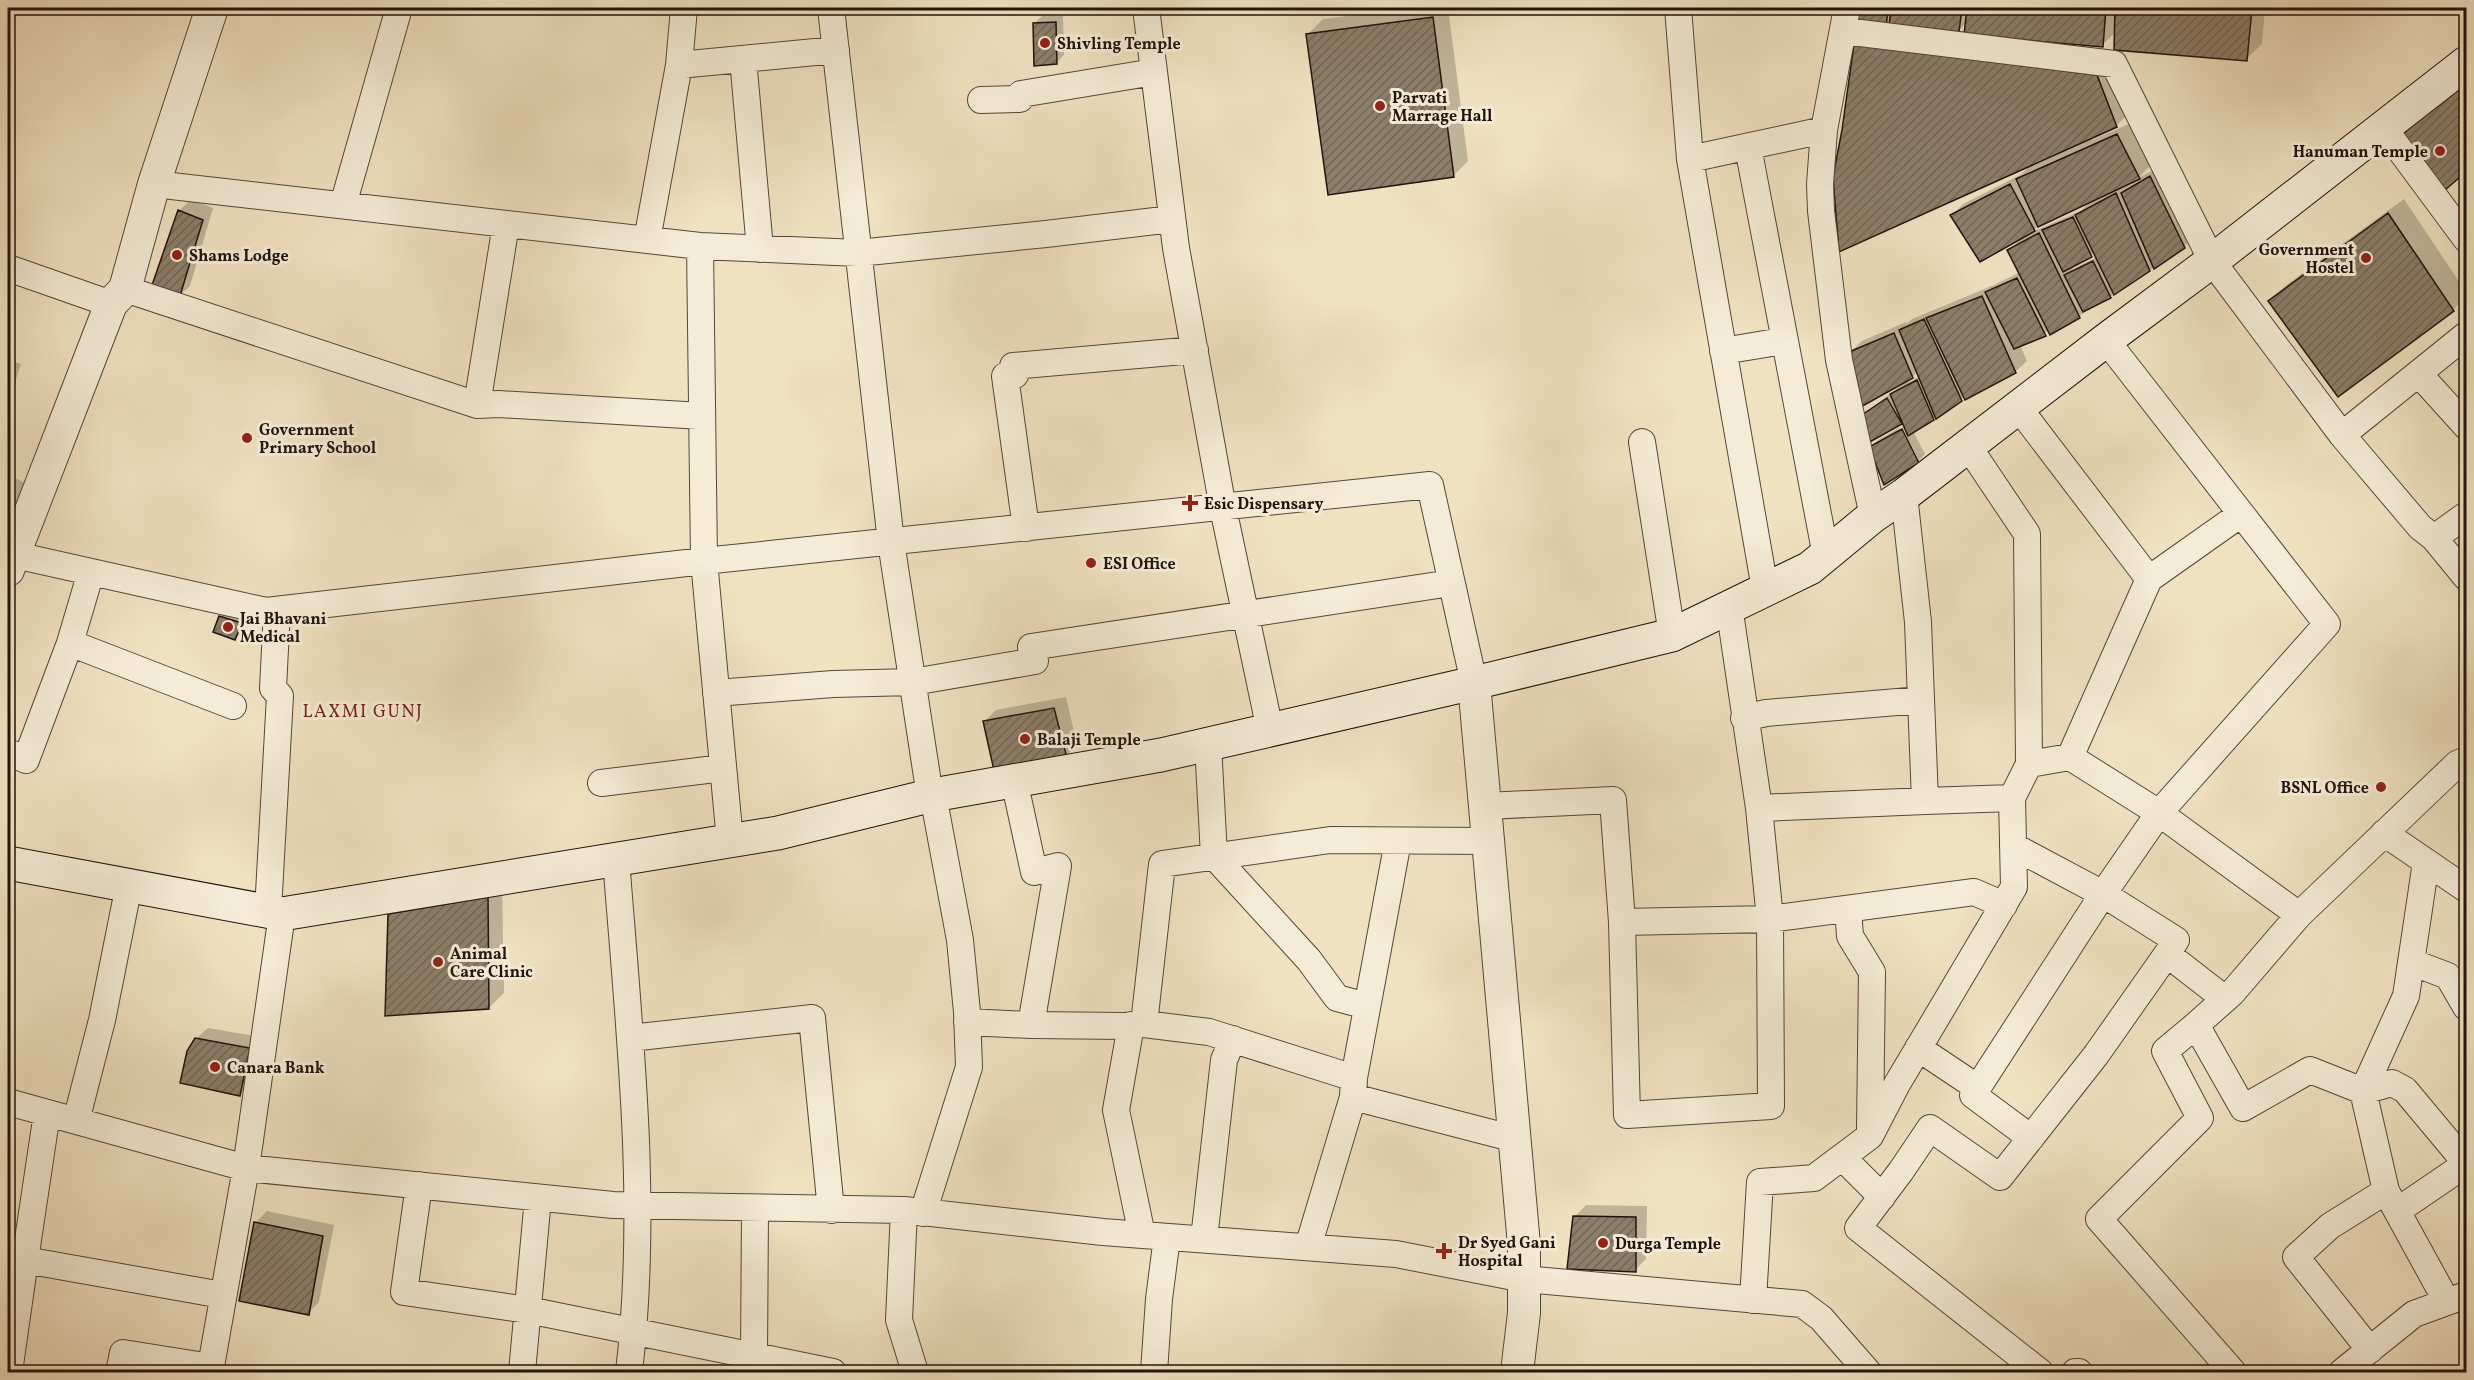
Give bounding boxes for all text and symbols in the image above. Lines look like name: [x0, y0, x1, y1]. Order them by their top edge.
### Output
place label: Shivling Temple: [1057, 34, 1181, 56]
marker: Shivling Temple: [1038, 36, 1052, 50]
place label: Parvati Marrage Hall: [1392, 88, 1493, 128]
marker: Parvati Marrage Hall: [1373, 99, 1387, 113]
place label: Hanuman Temple: [2293, 142, 2428, 164]
marker: Hanuman Temple: [2433, 144, 2447, 158]
place label: Government Hostel: [2259, 240, 2355, 280]
place label: Shams Lodge: [189, 246, 289, 268]
marker: Shams Lodge: [170, 248, 184, 262]
marker: Government Hostel: [2359, 251, 2373, 265]
place label: Government Primary School: [259, 420, 377, 460]
marker: Government Primary School: [240, 431, 254, 445]
marker: Esic Dispensary: [1181, 494, 1199, 512]
place label: Esic Dispensary: [1204, 494, 1323, 516]
place label: ESI Office: [1103, 554, 1176, 576]
marker: ESI Office: [1084, 556, 1098, 570]
place label: Jai Bhavani Medical: [239, 609, 327, 649]
marker: Jai Bhavani Medical: [221, 620, 235, 634]
district label: LAXMI GUNJ: [302, 700, 424, 725]
place label: Balaji Temple: [1037, 730, 1141, 752]
marker: Balaji Temple: [1018, 732, 1032, 746]
place label: BSNL Office: [2280, 778, 2369, 800]
marker: BSNL Office: [2374, 780, 2388, 794]
place label: Animal Care Clinic: [450, 944, 533, 984]
marker: Animal Care Clinic: [431, 955, 445, 969]
place label: Canara Bank: [227, 1058, 325, 1080]
marker: Canara Bank: [208, 1060, 222, 1074]
place label: Dr Syed Gani Hospital: [1458, 1233, 1556, 1273]
place label: Durga Temple: [1615, 1234, 1721, 1256]
marker: Durga Temple: [1596, 1236, 1610, 1250]
marker: Dr Syed Gani Hospital: [1435, 1242, 1453, 1260]

